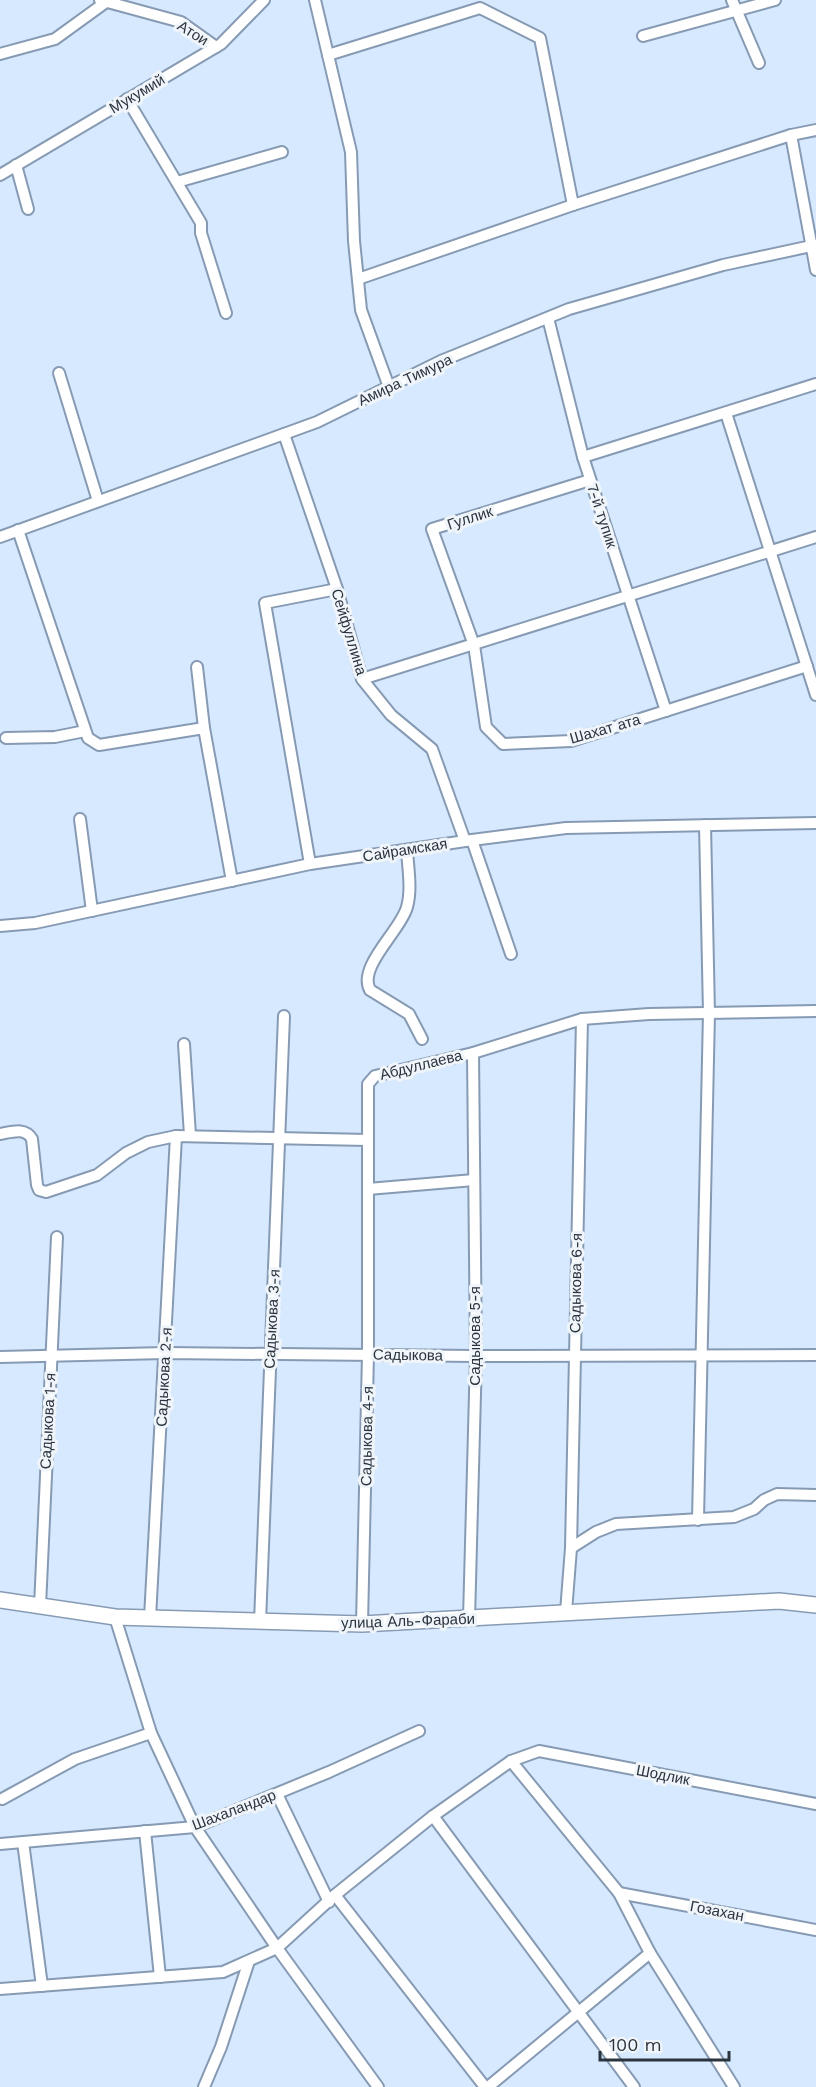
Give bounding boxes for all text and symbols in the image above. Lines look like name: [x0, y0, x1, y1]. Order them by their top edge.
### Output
street label: Атои: [174, 17, 212, 49]
street label: Мукумий: [106, 71, 168, 117]
street label: Амира Тимура: [355, 350, 456, 410]
street label: 7-й тупик: [583, 482, 621, 551]
street label: Гуллик: [445, 502, 495, 534]
street label: Сейфуллина: [327, 587, 371, 678]
street label: Шахат ата: [568, 710, 643, 748]
street label: Сайрамская: [361, 834, 449, 866]
street label: Абдуллаева: [378, 1046, 465, 1084]
street label: Садыкова 6-я: [566, 1233, 586, 1333]
street label: Садыкова 3-я: [260, 1269, 284, 1369]
street label: Садыкова 5-я: [466, 1286, 484, 1386]
street label: Садыкова 2-я: [152, 1327, 176, 1427]
street label: Садыкова: [373, 1345, 444, 1365]
street label: Садыкова 1-я: [36, 1372, 60, 1470]
street label: Садыкова 4-я: [357, 1386, 377, 1486]
street label: улица Аль-Фараби: [341, 1610, 475, 1632]
street label: Шодлик: [635, 1761, 692, 1789]
street label: Шахаландар: [189, 1786, 279, 1834]
street label: Гозахан: [689, 1897, 745, 1925]
scale bar: [600, 2024, 729, 2062]
text: 100 m: [609, 2034, 662, 2055]

